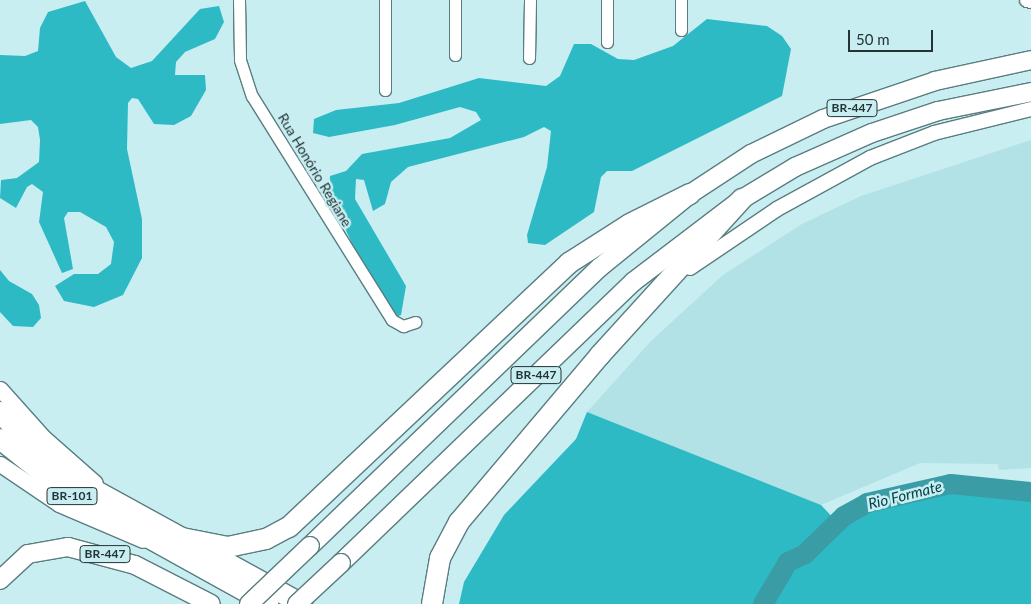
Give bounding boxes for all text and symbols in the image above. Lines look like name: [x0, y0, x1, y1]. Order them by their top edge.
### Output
scale bar: [851, 20, 936, 52]
text: 50 m: [856, 30, 890, 48]
road number: BR-447: [826, 99, 878, 118]
street label: Rua Honório Regiane: [274, 110, 356, 230]
road number: BR-447: [510, 366, 562, 384]
water label: Rio Formate: [866, 477, 944, 513]
road number: BR-101: [46, 486, 98, 506]
road number: BR-447: [79, 544, 131, 564]

